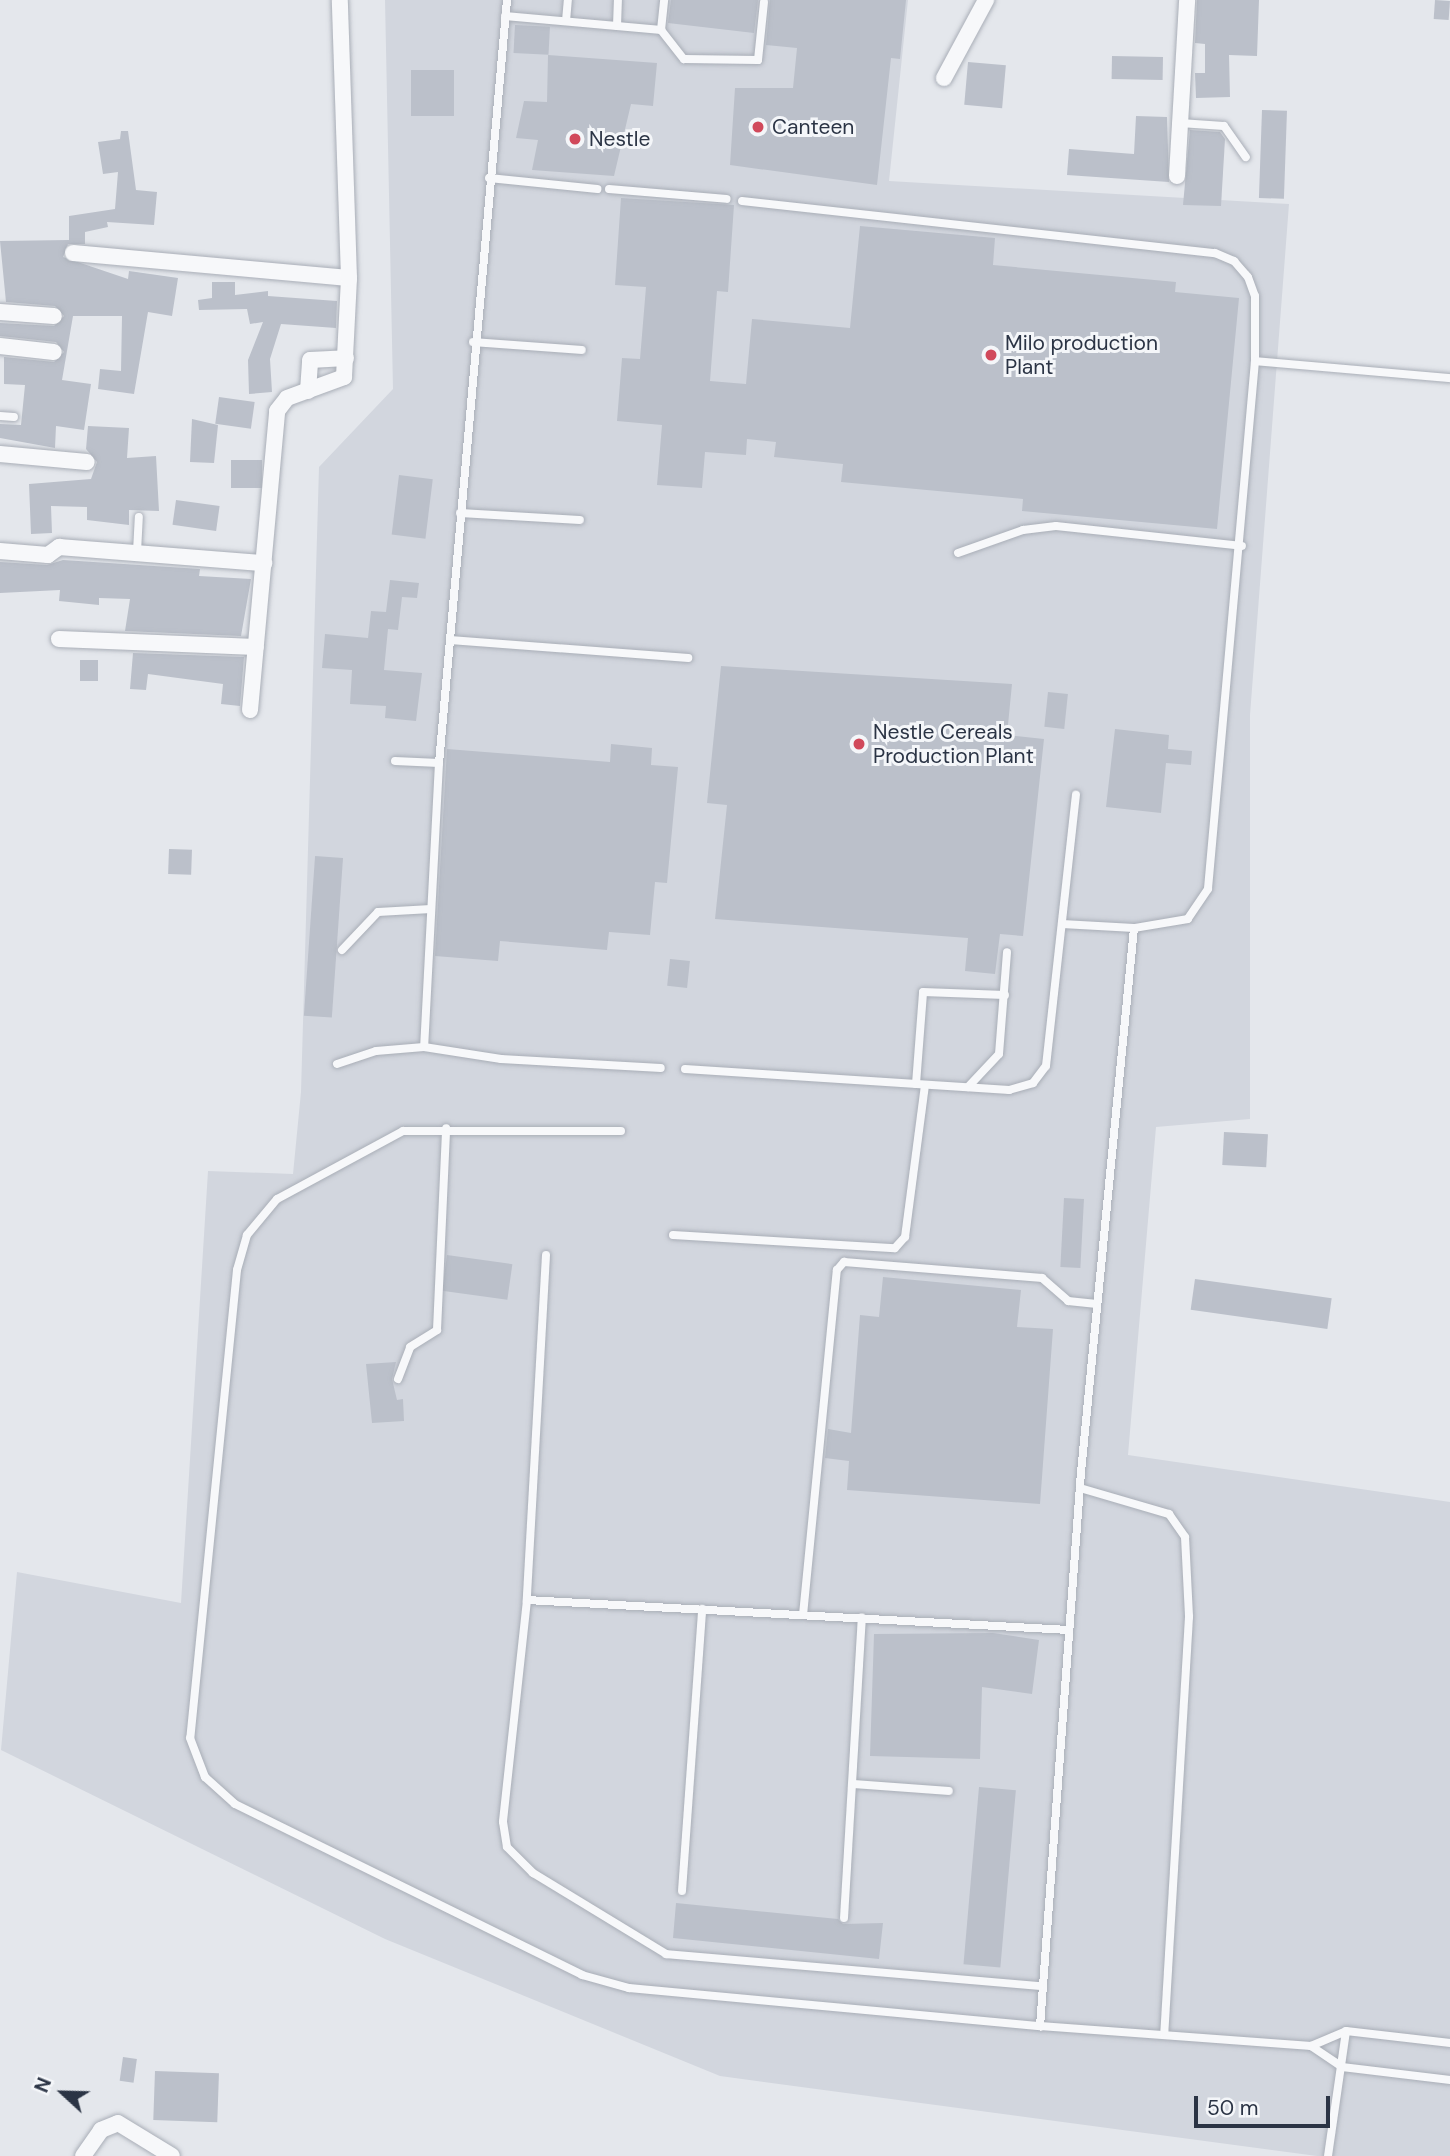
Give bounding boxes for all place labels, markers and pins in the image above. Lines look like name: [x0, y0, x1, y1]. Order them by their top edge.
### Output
place label: Canteen: [772, 114, 854, 140]
marker: Canteen: [750, 119, 766, 135]
place label: Nestle: [589, 126, 650, 152]
marker: Nestle: [567, 131, 583, 147]
place label: Milo production Plant: [1005, 330, 1158, 380]
marker: Milo production Plant: [983, 347, 999, 363]
place label: Nestle Cereals Production Plant: [873, 719, 1034, 769]
marker: Nestle Cereals Production Plant: [851, 736, 867, 752]

